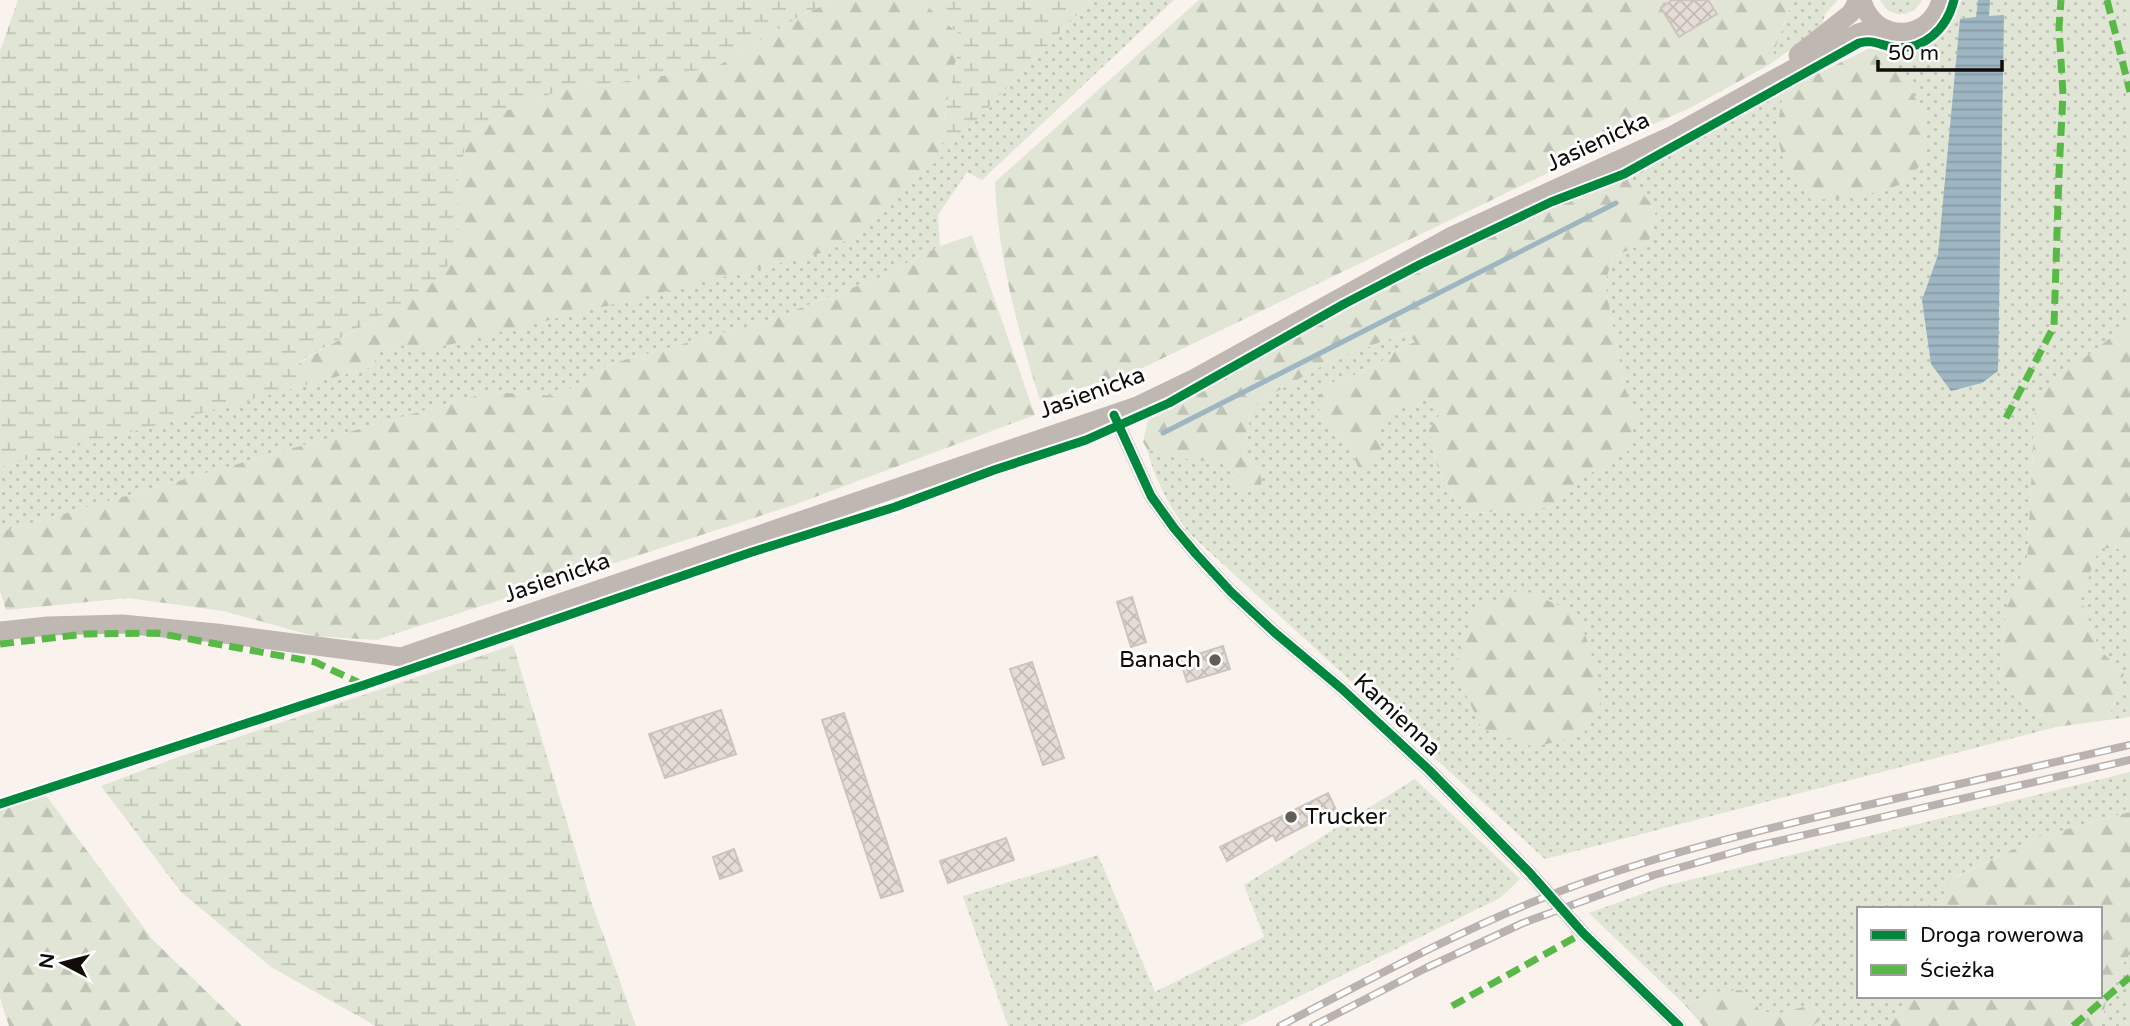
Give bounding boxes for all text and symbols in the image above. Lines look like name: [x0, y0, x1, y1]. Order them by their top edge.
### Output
scale bar: [1878, 28, 2002, 72]
text: 50 m: [1888, 41, 1939, 66]
street label: Jasienicka: [1542, 106, 1654, 178]
street label: Jasienicka: [1035, 361, 1149, 425]
street label: Jasienicka: [500, 547, 614, 609]
place label: Banach: [1119, 646, 1201, 674]
marker: Banach: [1207, 652, 1223, 668]
street label: Kamienna: [1348, 668, 1446, 762]
place label: Trucker: [1305, 803, 1387, 831]
marker: Trucker: [1283, 809, 1299, 825]
legend: [1857, 907, 2102, 998]
text: Droga rowerowa: [1920, 923, 2084, 948]
north arrow: [28, 928, 98, 998]
text: N: [35, 952, 59, 970]
text: Ścieżka: [1920, 958, 1995, 983]

